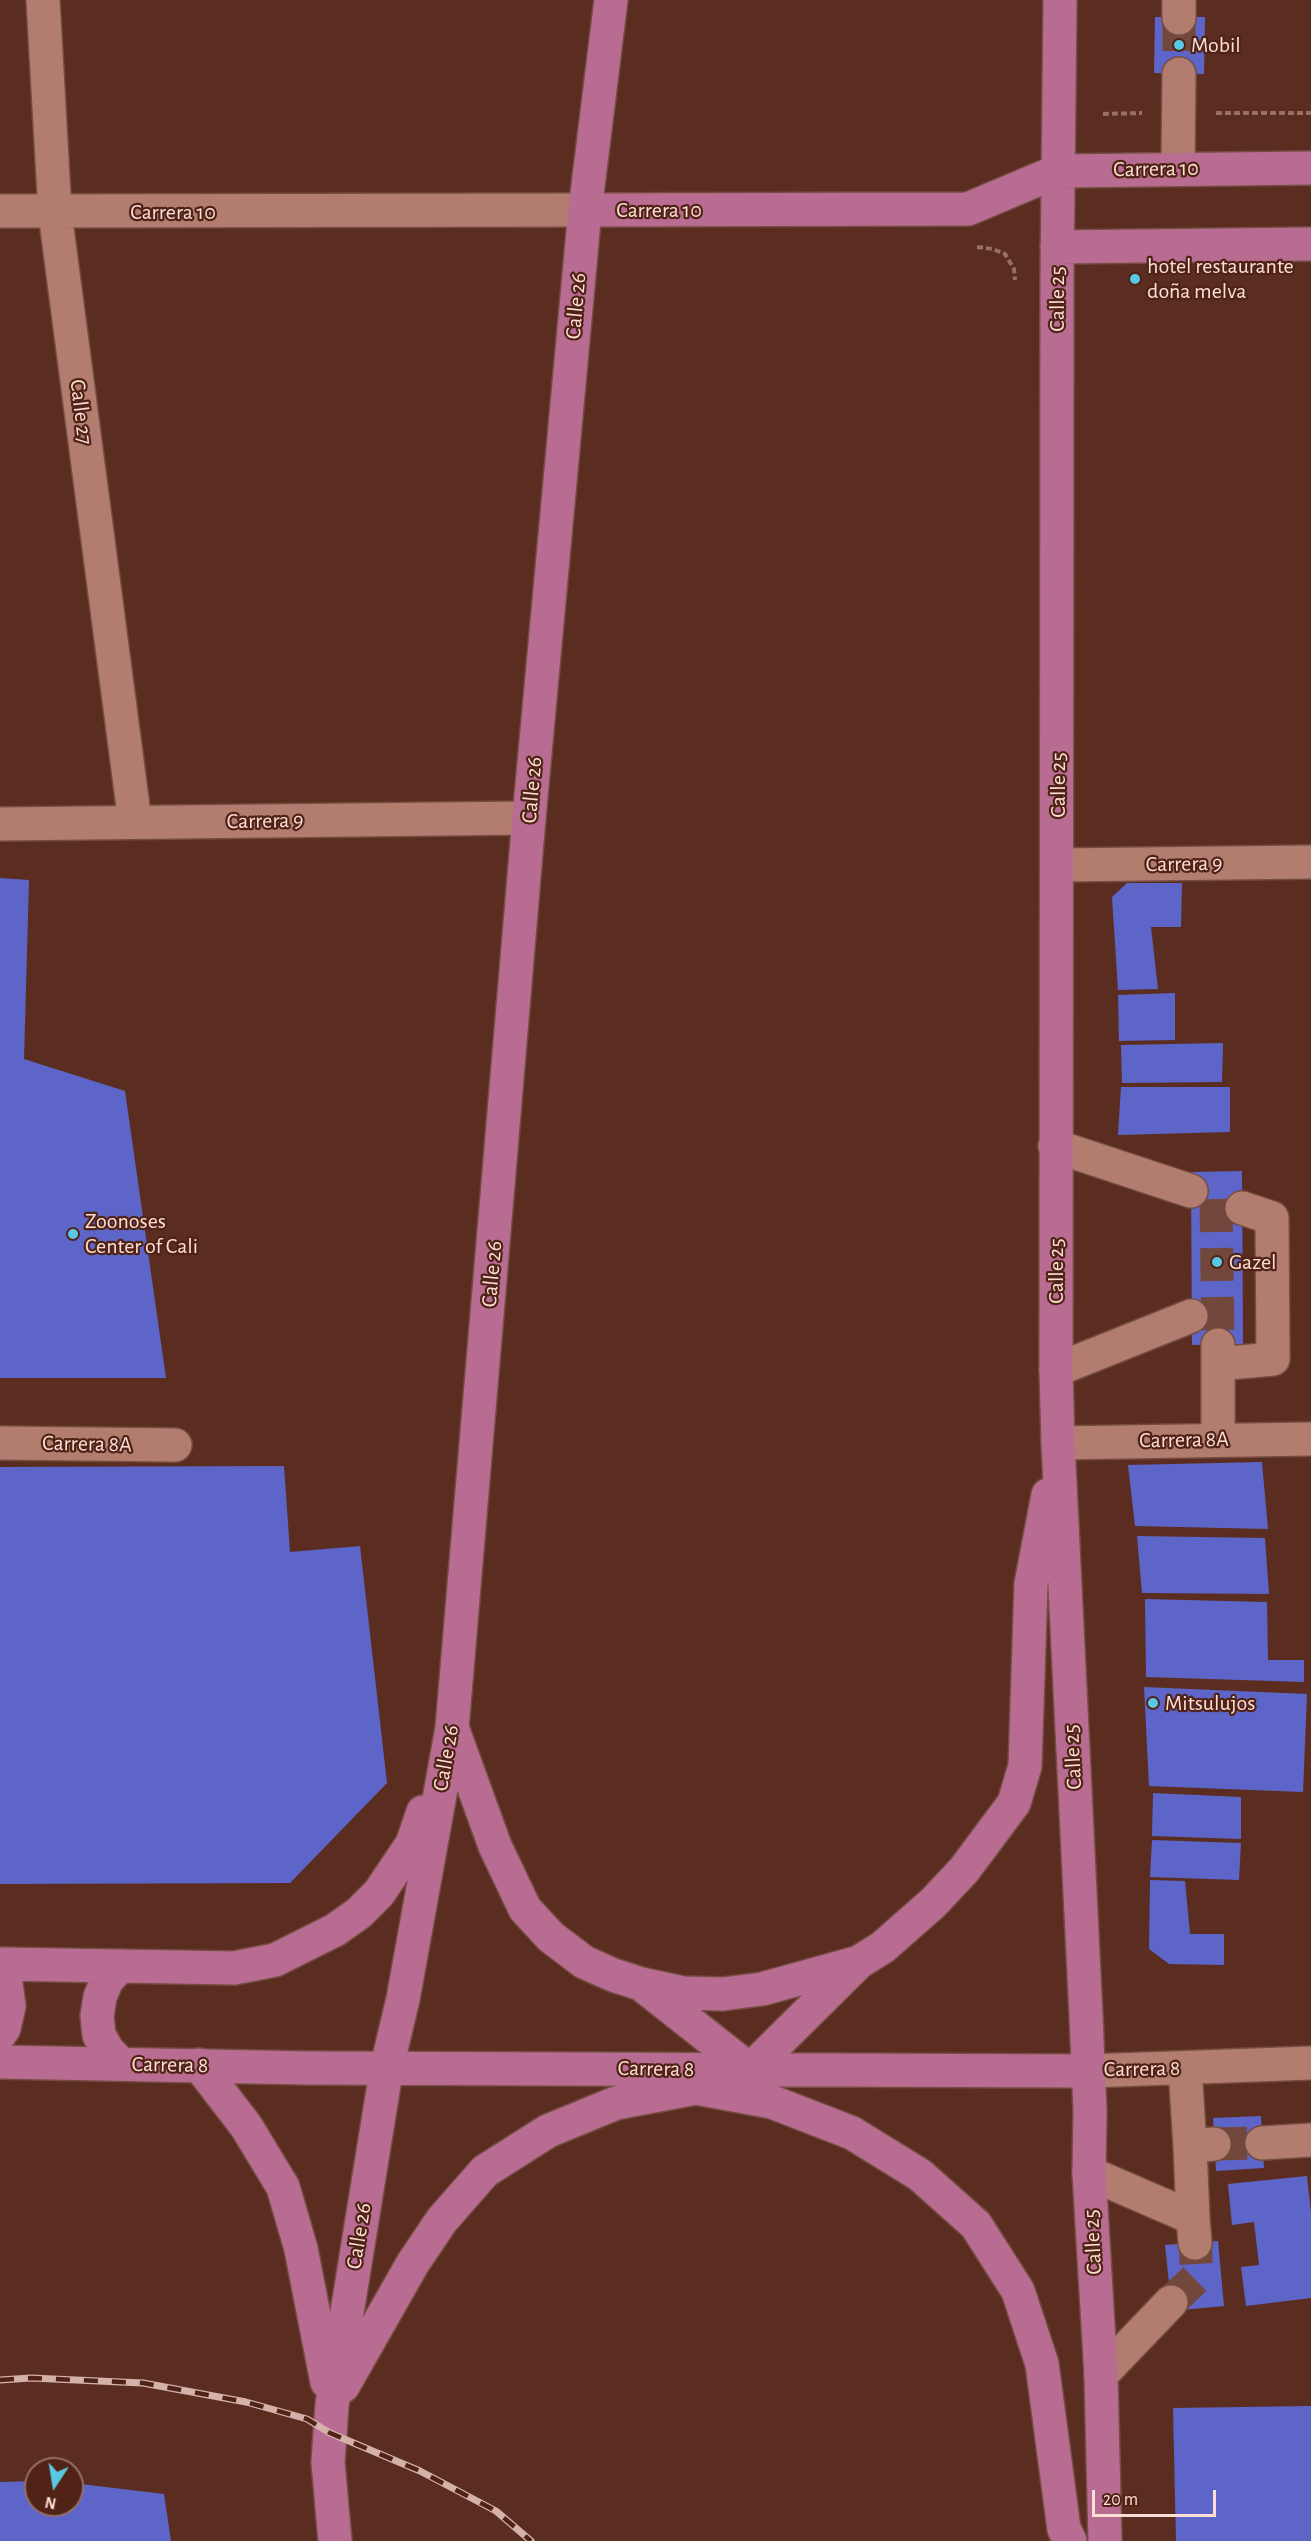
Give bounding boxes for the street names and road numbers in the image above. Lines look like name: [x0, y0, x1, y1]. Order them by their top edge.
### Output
street label: Carrera 10: [1113, 155, 1199, 183]
street label: Carrera 10: [616, 197, 702, 223]
street label: Carrera 10: [130, 199, 216, 225]
street label: Calle 25: [1044, 266, 1070, 332]
street label: Calle 26: [560, 272, 592, 340]
street label: Calle 27: [64, 378, 98, 446]
street label: Calle 25: [1045, 752, 1071, 818]
street label: Calle 26: [516, 756, 548, 824]
street label: Carrera 9: [226, 807, 304, 835]
street label: Carrera 9: [1145, 850, 1223, 878]
street label: Calle 25: [1043, 1238, 1069, 1304]
street label: Calle 26: [476, 1240, 508, 1308]
street label: Carrera 8A: [1139, 1426, 1229, 1454]
street label: Carrera 8A: [42, 1430, 132, 1458]
street label: Calle 26: [427, 1723, 465, 1793]
street label: Calle 25: [1058, 1724, 1088, 1790]
street label: Carrera 8: [131, 2051, 209, 2079]
street label: Carrera 8: [617, 2055, 695, 2083]
street label: Carrera 8: [1103, 2055, 1181, 2083]
street label: Calle 26: [341, 2201, 377, 2271]
street label: Calle 25: [1078, 2209, 1108, 2275]

